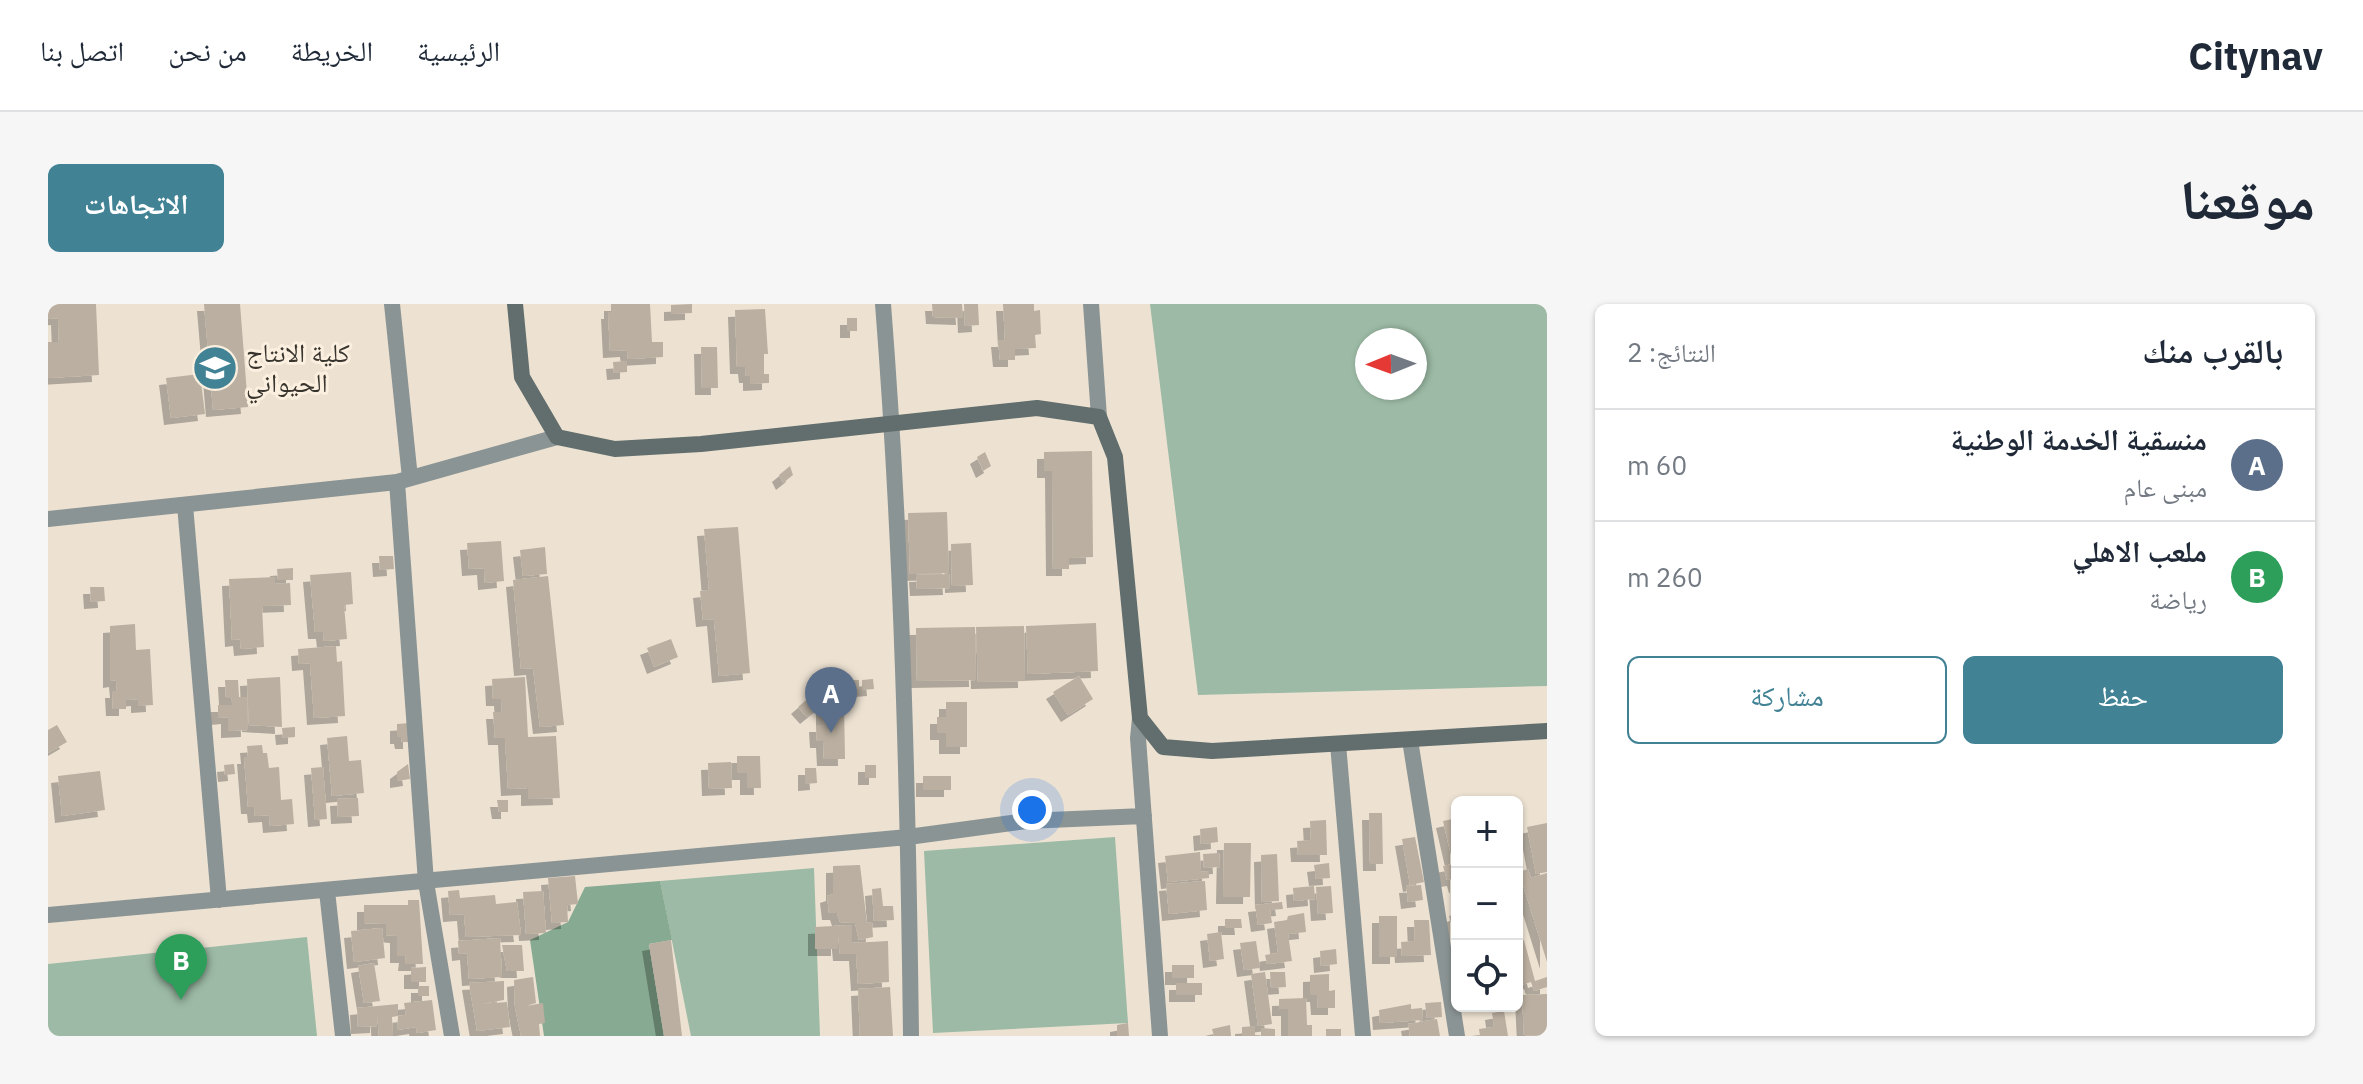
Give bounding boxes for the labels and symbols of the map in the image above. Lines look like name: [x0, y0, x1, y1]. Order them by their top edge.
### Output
north arrow: [1355, 328, 1427, 400]
place label: كلية الانتاج الحيواني: [246, 335, 350, 404]
school or university icon: كلية الانتاج الحيواني: [191, 344, 239, 392]
pin: A: [805, 667, 857, 733]
your location: [1012, 790, 1052, 830]
pin: B: [155, 934, 207, 1000]

